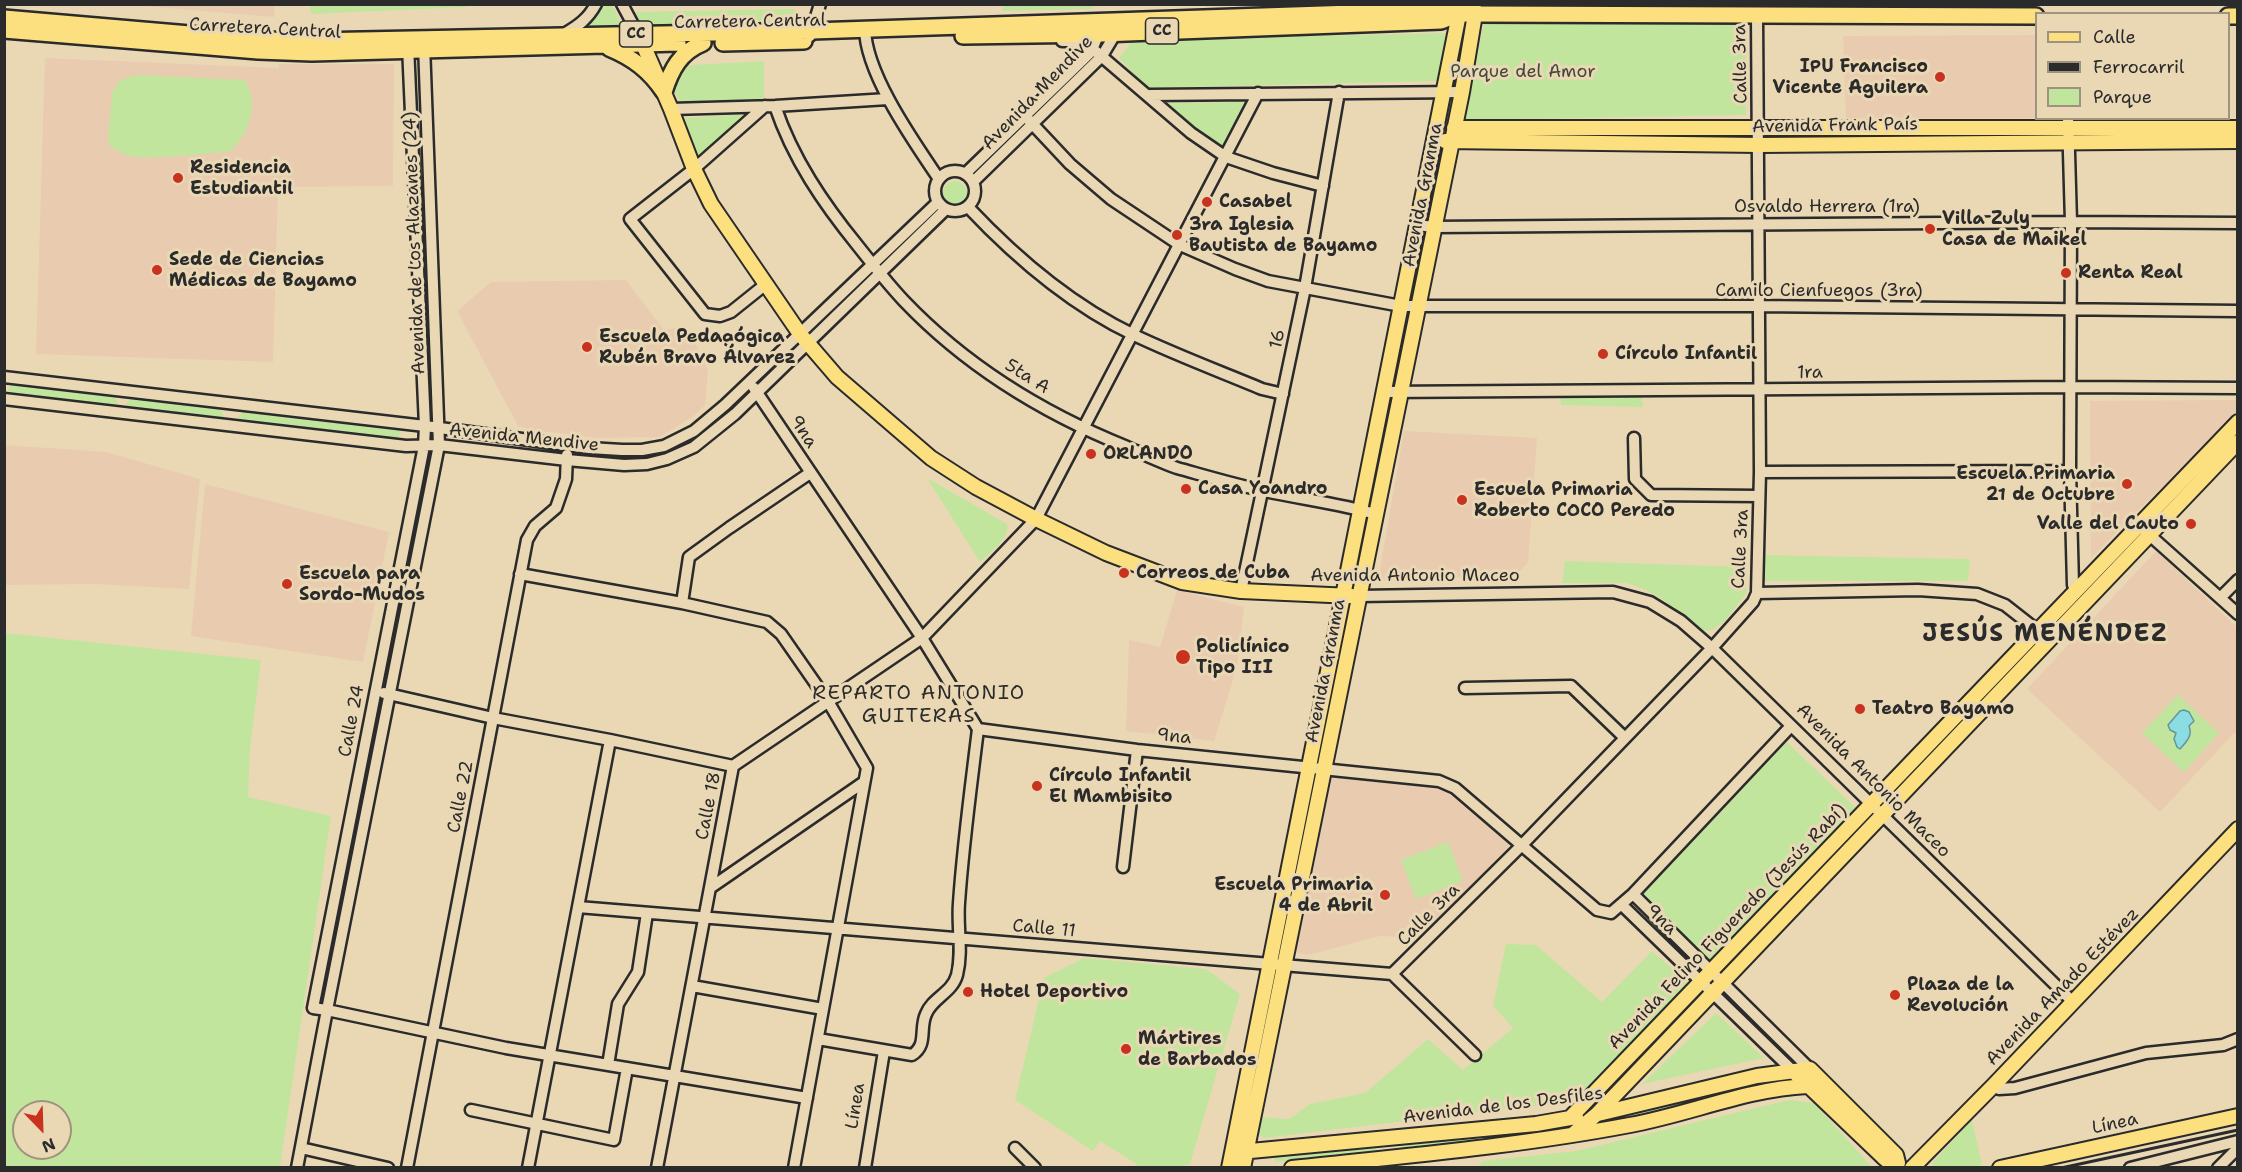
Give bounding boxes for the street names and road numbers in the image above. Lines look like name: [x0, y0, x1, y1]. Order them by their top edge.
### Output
street label: Carretera Central: [674, 10, 826, 34]
street label: Carretera Central: [188, 14, 342, 44]
road number: CC: [1146, 18, 1178, 44]
road number: CC: [620, 21, 652, 47]
street label: Calle 3ra: [1730, 24, 1752, 104]
street label: Avenida Mendive: [978, 31, 1098, 155]
street label: Avenida de Los Alazanes (24): [400, 111, 430, 375]
street label: Avenida Frank País: [1752, 114, 1918, 138]
street label: Avenida Granma: [1398, 121, 1448, 269]
street label: Osvaldo Herrera (1ra): [1734, 196, 1920, 218]
street label: Camilo Cienfuegos (3ra): [1715, 280, 1923, 302]
street label: 16: [1266, 327, 1290, 351]
street label: 5ta A: [1001, 355, 1053, 399]
street label: 1ra: [1797, 362, 1823, 384]
street label: 9na: [784, 412, 822, 452]
street label: Avenida Mendive: [448, 419, 600, 457]
street label: Calle 3ra: [1728, 509, 1754, 589]
street label: Avenida Antonio Maceo: [1310, 565, 1520, 587]
street label: Avenida Granma: [1301, 597, 1351, 745]
street label: Calle 24: [334, 683, 370, 759]
street label: Avenida Antonio Maceo: [1791, 699, 1955, 863]
street label: 9na: [1156, 724, 1192, 750]
street label: Calle 22: [443, 759, 479, 835]
street label: Calle 18: [692, 770, 726, 842]
street label: Avenida Felino Figueredo (Jesús Rabí): [1604, 800, 1852, 1054]
street label: Calle 3ra: [1393, 879, 1465, 951]
street label: 9na: [1641, 900, 1681, 940]
street label: Avenida Amado Estévez: [1982, 904, 2144, 1070]
street label: Calle 11: [1012, 915, 1076, 943]
street label: Línea: [842, 1081, 870, 1131]
street label: Avenida de los Desfiles: [1402, 1083, 1604, 1129]
street label: Línea: [2090, 1109, 2140, 1139]

